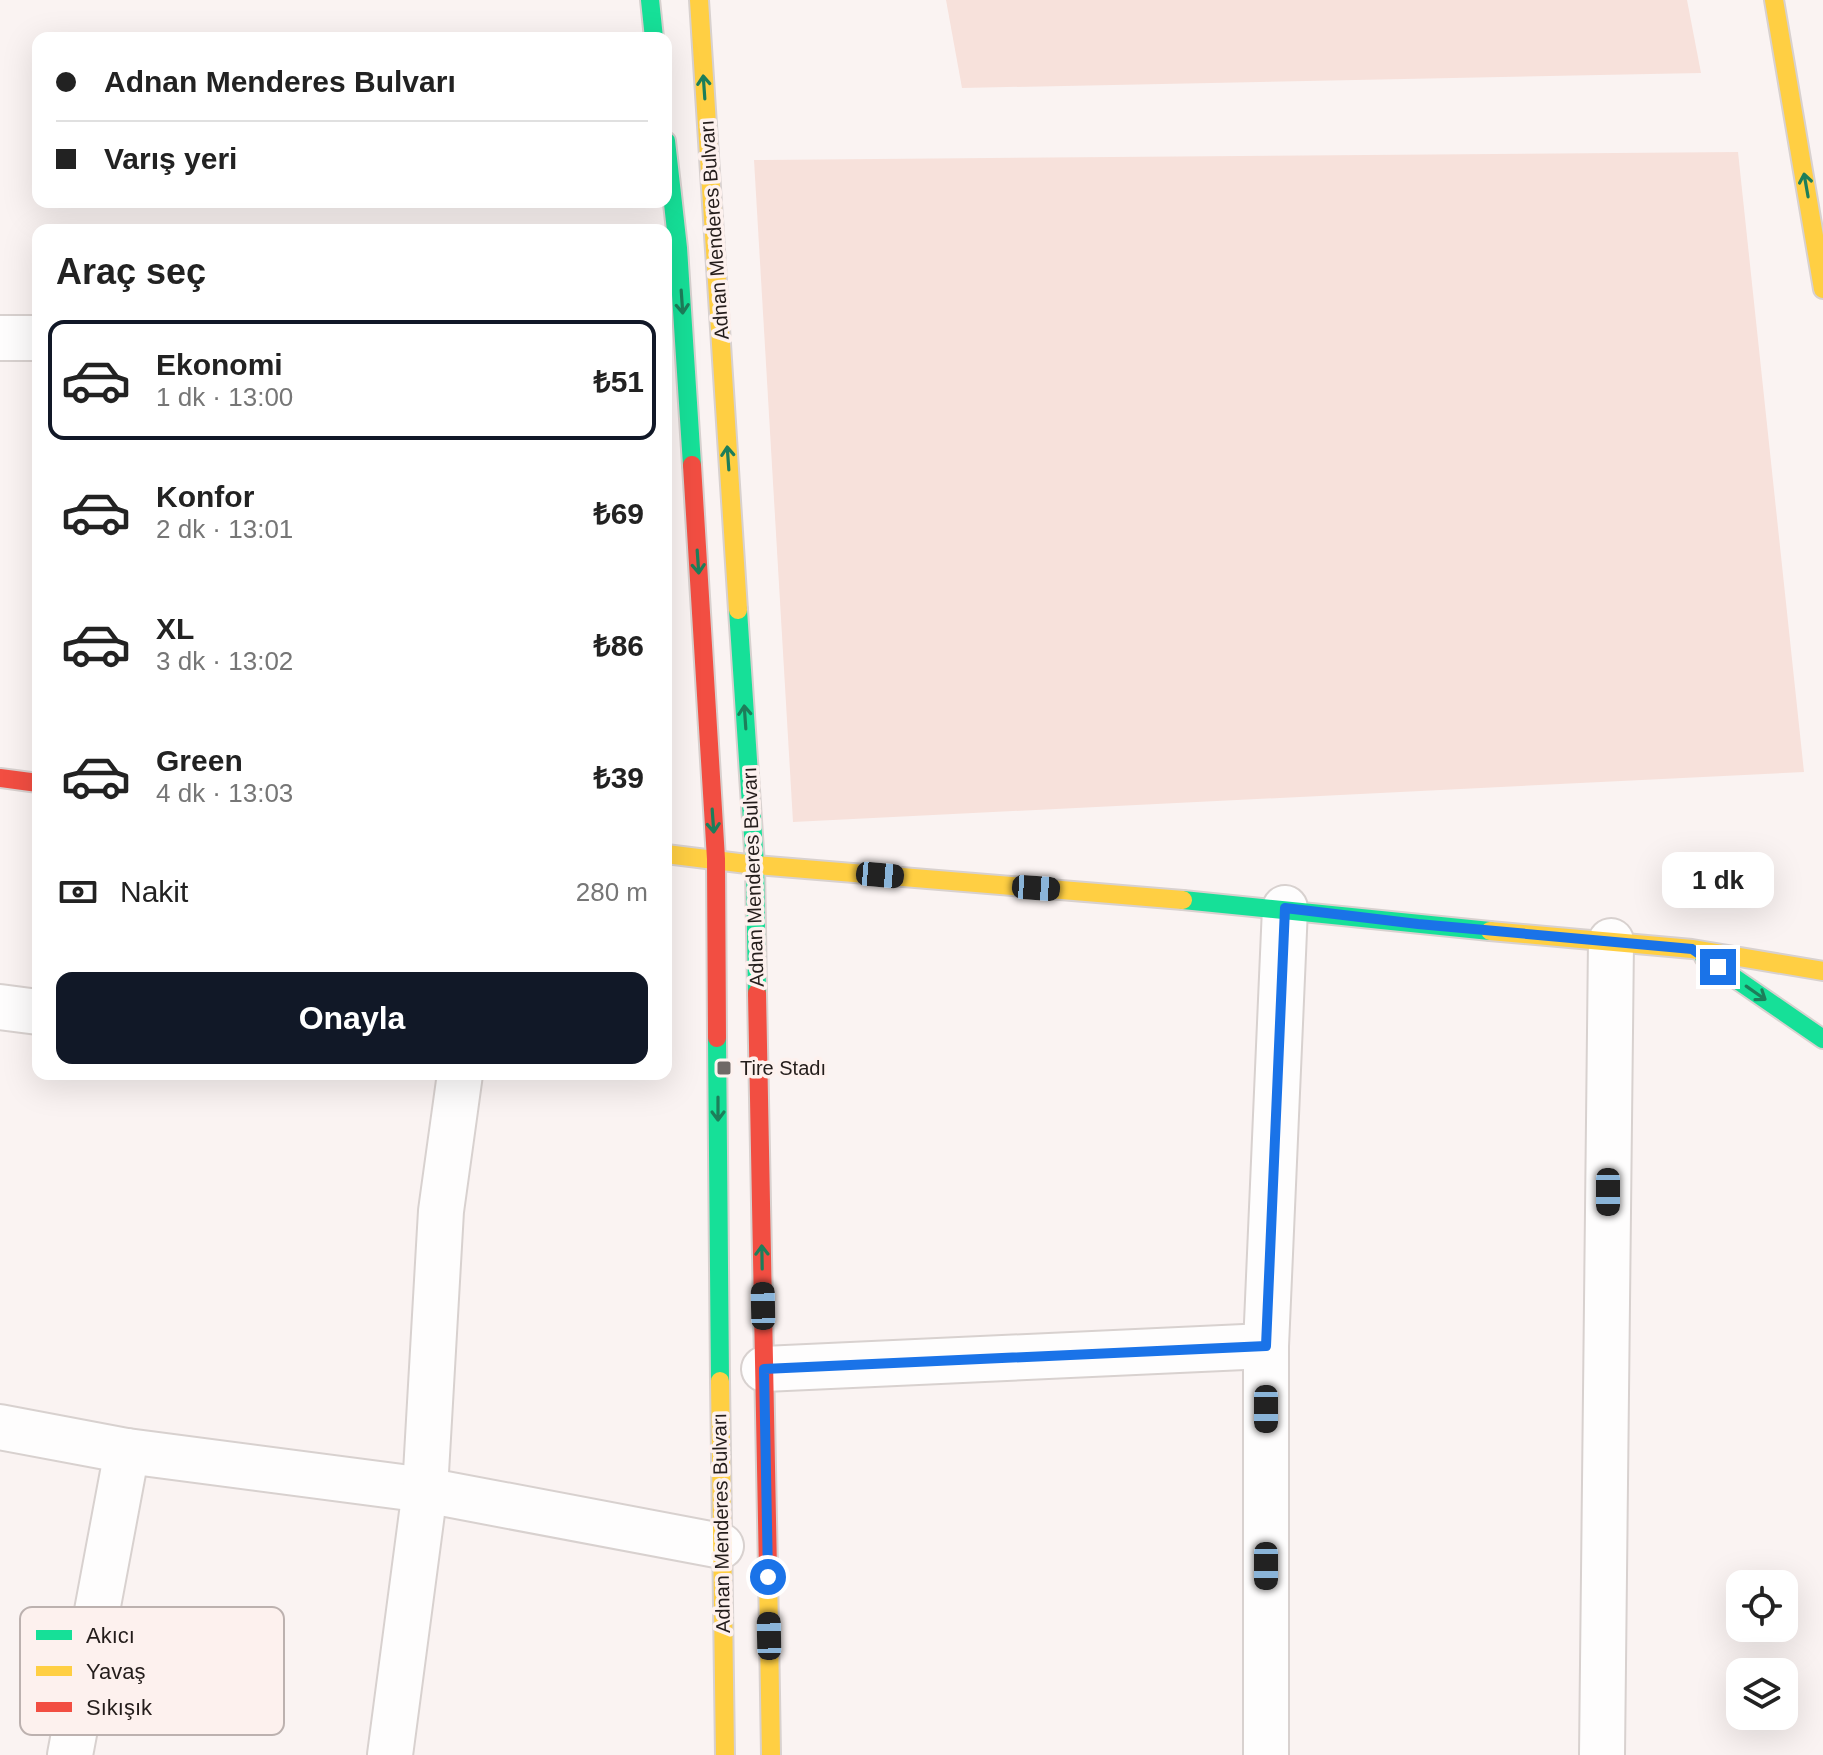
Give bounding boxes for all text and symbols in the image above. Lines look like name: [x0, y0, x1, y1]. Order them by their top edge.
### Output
text: Adnan Menderes Bulvarı: [104, 65, 456, 98]
one-way arrow: [696, 74, 711, 101]
street label: Adnan Menderes Bulvarı: [695, 119, 733, 341]
text: Varış yeri: [104, 142, 237, 175]
one-way arrow: [1798, 172, 1813, 198]
text: Araç seç: [56, 251, 206, 292]
one-way arrow: [674, 288, 689, 315]
icon: car: [60, 344, 132, 416]
text: Ekonomi: [156, 348, 283, 381]
text: ₺51: [593, 365, 644, 398]
text: 1 dk · 13:00: [156, 382, 293, 412]
one-way arrow: [720, 445, 735, 472]
icon: car: [60, 476, 132, 548]
text: Konfor: [156, 480, 254, 513]
text: ₺69: [593, 497, 644, 530]
text: 2 dk · 13:01: [156, 514, 293, 544]
one-way arrow: [690, 548, 705, 575]
icon: car: [60, 608, 132, 680]
text: XL: [156, 612, 194, 645]
text: ₺86: [593, 629, 644, 662]
text: 3 dk · 13:02: [156, 646, 293, 676]
one-way arrow: [737, 704, 752, 731]
icon: car: [60, 740, 132, 812]
text: Green: [156, 744, 243, 777]
text: ₺39: [593, 761, 644, 794]
street label: Adnan Menderes Bulvarı: [738, 767, 768, 987]
text: 4 dk · 13:03: [156, 778, 293, 808]
one-way arrow: [706, 807, 721, 834]
callout: 1 dk: [1662, 851, 1774, 907]
car: [855, 861, 905, 889]
text: 1 dk: [1692, 865, 1744, 895]
icon: cash: [56, 870, 100, 914]
car: [1011, 874, 1061, 902]
text: Nakit: [120, 875, 188, 908]
text: 280 m: [576, 877, 648, 907]
route end: [1700, 949, 1736, 985]
button: Onayla: [56, 972, 648, 1064]
one-way arrow: [1745, 985, 1767, 1001]
place label: Tire Stadı: [740, 1057, 826, 1079]
marker: Tire Stadı: [715, 1059, 733, 1077]
one-way arrow: [710, 1095, 725, 1122]
car: [1596, 1168, 1620, 1216]
one-way arrow: [755, 1244, 770, 1271]
car: [751, 1282, 775, 1330]
car: [1254, 1385, 1278, 1433]
street label: Adnan Menderes Bulvarı: [708, 1413, 734, 1633]
car: [1254, 1542, 1278, 1590]
route start: [750, 1559, 786, 1595]
map controls: [1726, 1570, 1798, 1730]
button: locate: [1726, 1570, 1798, 1642]
legend: [20, 1607, 284, 1735]
car: [757, 1612, 781, 1660]
text: Akıcı: [86, 1623, 135, 1648]
button: layers: [1726, 1658, 1798, 1730]
text: Yavaş: [86, 1659, 146, 1684]
text: Sıkışık: [86, 1695, 153, 1720]

